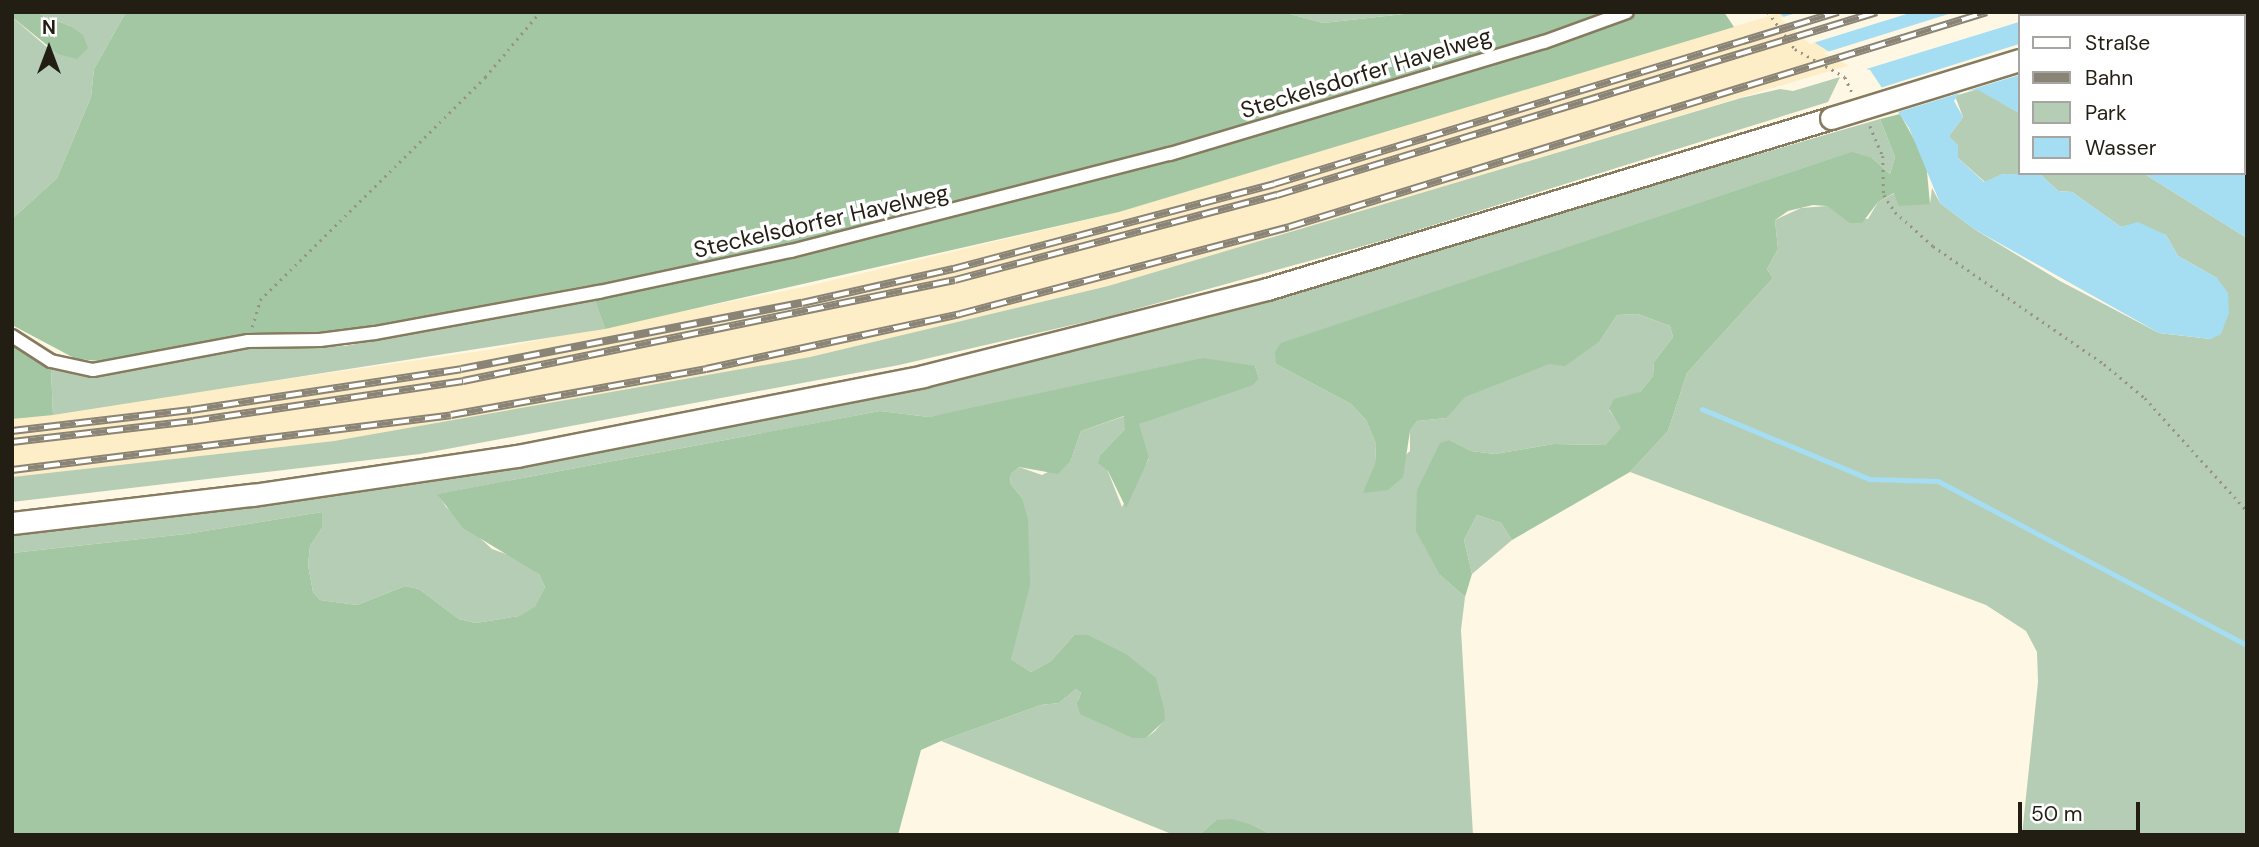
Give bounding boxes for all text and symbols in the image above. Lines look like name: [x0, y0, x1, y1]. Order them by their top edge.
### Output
north arrow: [14, 14, 84, 84]
legend: [2018, 14, 2245, 175]
text: N: [42, 15, 56, 40]
street label: Steckelsdorfer Havelweg: [1237, 22, 1495, 124]
text: Straße: [2085, 29, 2150, 57]
text: Bahn: [2085, 64, 2133, 92]
text: Park: [2085, 99, 2126, 127]
text: Wasser: [2085, 134, 2157, 162]
street label: Steckelsdorfer Havelweg: [691, 178, 951, 264]
scale bar: [2021, 788, 2144, 832]
text: 50 m: [2031, 800, 2082, 828]

